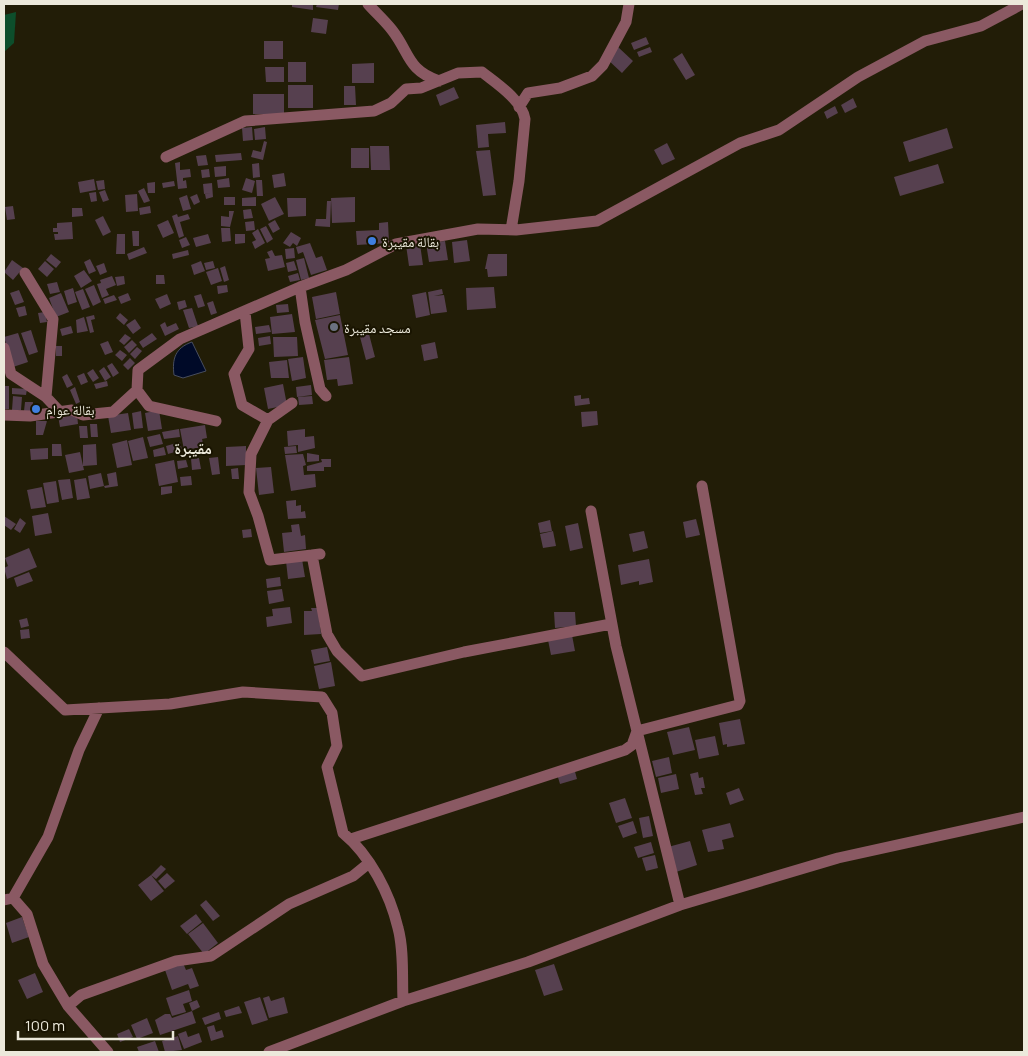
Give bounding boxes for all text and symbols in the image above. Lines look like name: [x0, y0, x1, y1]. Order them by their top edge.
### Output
place label: بقالة مقيبرة: [382, 232, 439, 251]
marker: بقالة مقيبرة: [366, 235, 378, 247]
place label: مسجد مقيبرة: [344, 318, 411, 337]
marker: مسجد مقيبرة: [328, 321, 340, 333]
place label: بقالة عوام: [46, 400, 95, 420]
marker: بقالة عوام: [30, 403, 42, 415]
district label: مقيبرة: [174, 437, 212, 459]
scale bar: [18, 1008, 172, 1040]
text: 100 m: [25, 1015, 65, 1036]

